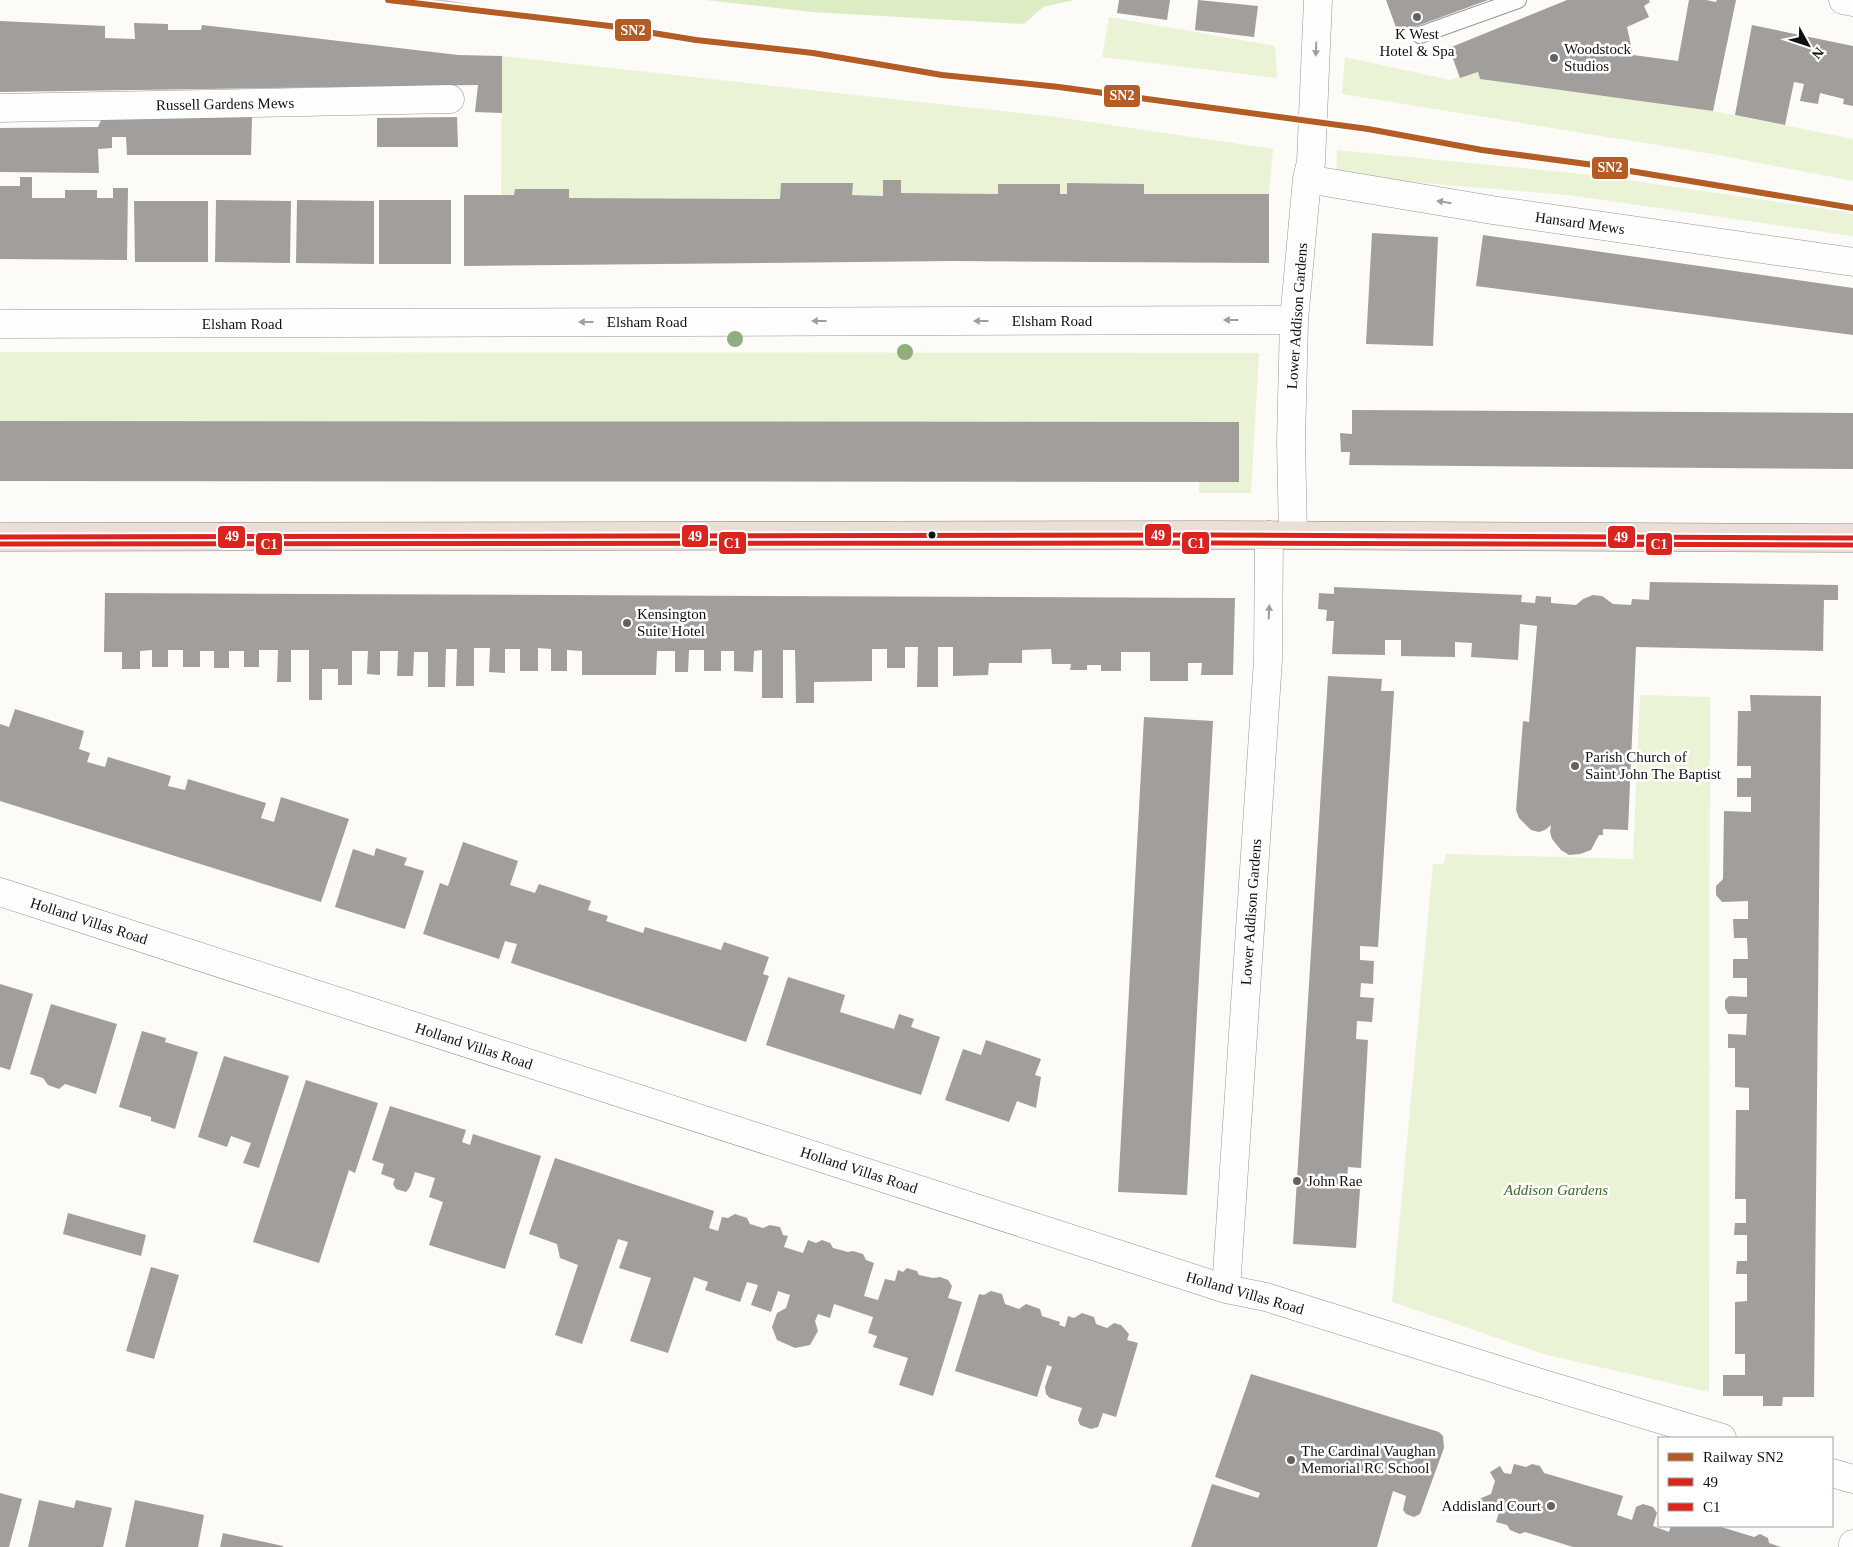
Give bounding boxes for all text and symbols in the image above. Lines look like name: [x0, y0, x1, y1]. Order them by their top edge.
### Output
marker: K West Hotel & Spa: [1411, 11, 1423, 23]
line badge: SN2: [614, 18, 652, 42]
north arrow: [1783, 20, 1833, 70]
text: SN2: [621, 23, 645, 38]
place label: K West Hotel & Spa: [1380, 26, 1455, 59]
one-way arrow: [1311, 41, 1319, 57]
place label: Woodstock Studios: [1564, 41, 1632, 74]
text: N: [1809, 44, 1827, 62]
marker: Woodstock Studios: [1548, 52, 1560, 64]
line badge: SN2: [1103, 84, 1141, 108]
text: SN2: [1110, 88, 1134, 103]
street label: Russell Gardens Mews: [156, 95, 294, 113]
line badge: SN2: [1591, 156, 1629, 180]
text: SN2: [1598, 160, 1622, 175]
one-way arrow: [1435, 198, 1451, 206]
street label: Hansard Mews: [1534, 209, 1626, 237]
street label: Lower Addison Gardens: [1284, 242, 1310, 390]
street label: Elsham Road: [1012, 313, 1093, 329]
street label: Elsham Road: [607, 314, 688, 330]
street label: Elsham Road: [202, 316, 283, 332]
one-way arrow: [1223, 316, 1239, 324]
one-way arrow: [811, 317, 827, 325]
one-way arrow: [973, 317, 989, 325]
one-way arrow: [578, 318, 594, 326]
line badge: 49: [1144, 523, 1172, 547]
line badge: 49: [681, 524, 709, 548]
line badge: 49: [217, 525, 246, 549]
line badge: 49: [1607, 525, 1636, 549]
text: 49: [1151, 528, 1165, 543]
text: 49: [225, 529, 239, 544]
text: 49: [688, 529, 702, 544]
unlabelled marker: [927, 530, 937, 540]
text: 49: [1614, 530, 1628, 545]
line badge: C1: [718, 531, 747, 555]
line badge: C1: [1181, 531, 1210, 555]
line badge: C1: [255, 532, 283, 556]
line badge: C1: [1645, 532, 1673, 556]
text: C1: [723, 536, 741, 551]
text: C1: [1187, 536, 1205, 551]
text: C1: [260, 537, 278, 552]
text: C1: [1650, 537, 1668, 552]
one-way arrow: [1266, 603, 1274, 619]
place label: Kensington Suite Hotel: [637, 606, 707, 639]
marker: Kensington Suite Hotel: [621, 617, 633, 629]
place label: Parish Church of Saint John The Baptist: [1585, 749, 1722, 782]
marker: Parish Church of Saint John The Baptist: [1569, 760, 1581, 772]
street label: Lower Addison Gardens: [1238, 838, 1264, 986]
street label: Holland Villas Road: [28, 895, 150, 948]
street label: Holland Villas Road: [413, 1020, 535, 1073]
street label: Holland Villas Road: [798, 1144, 920, 1197]
place label: John Rae: [1307, 1173, 1363, 1189]
marker: John Rae: [1291, 1175, 1303, 1187]
park label: Addison Gardens: [1503, 1182, 1608, 1198]
street label: Holland Villas Road: [1184, 1268, 1306, 1318]
legend: [1658, 1437, 1833, 1527]
place label: The Cardinal Vaughan Memorial RC School: [1301, 1443, 1436, 1476]
text: Railway SN2: [1703, 1449, 1783, 1465]
marker: The Cardinal Vaughan Memorial RC School: [1285, 1454, 1297, 1466]
text: 49: [1703, 1474, 1718, 1490]
place label: Addisland Court: [1441, 1498, 1542, 1514]
text: C1: [1703, 1499, 1721, 1515]
marker: Addisland Court: [1545, 1500, 1557, 1512]

